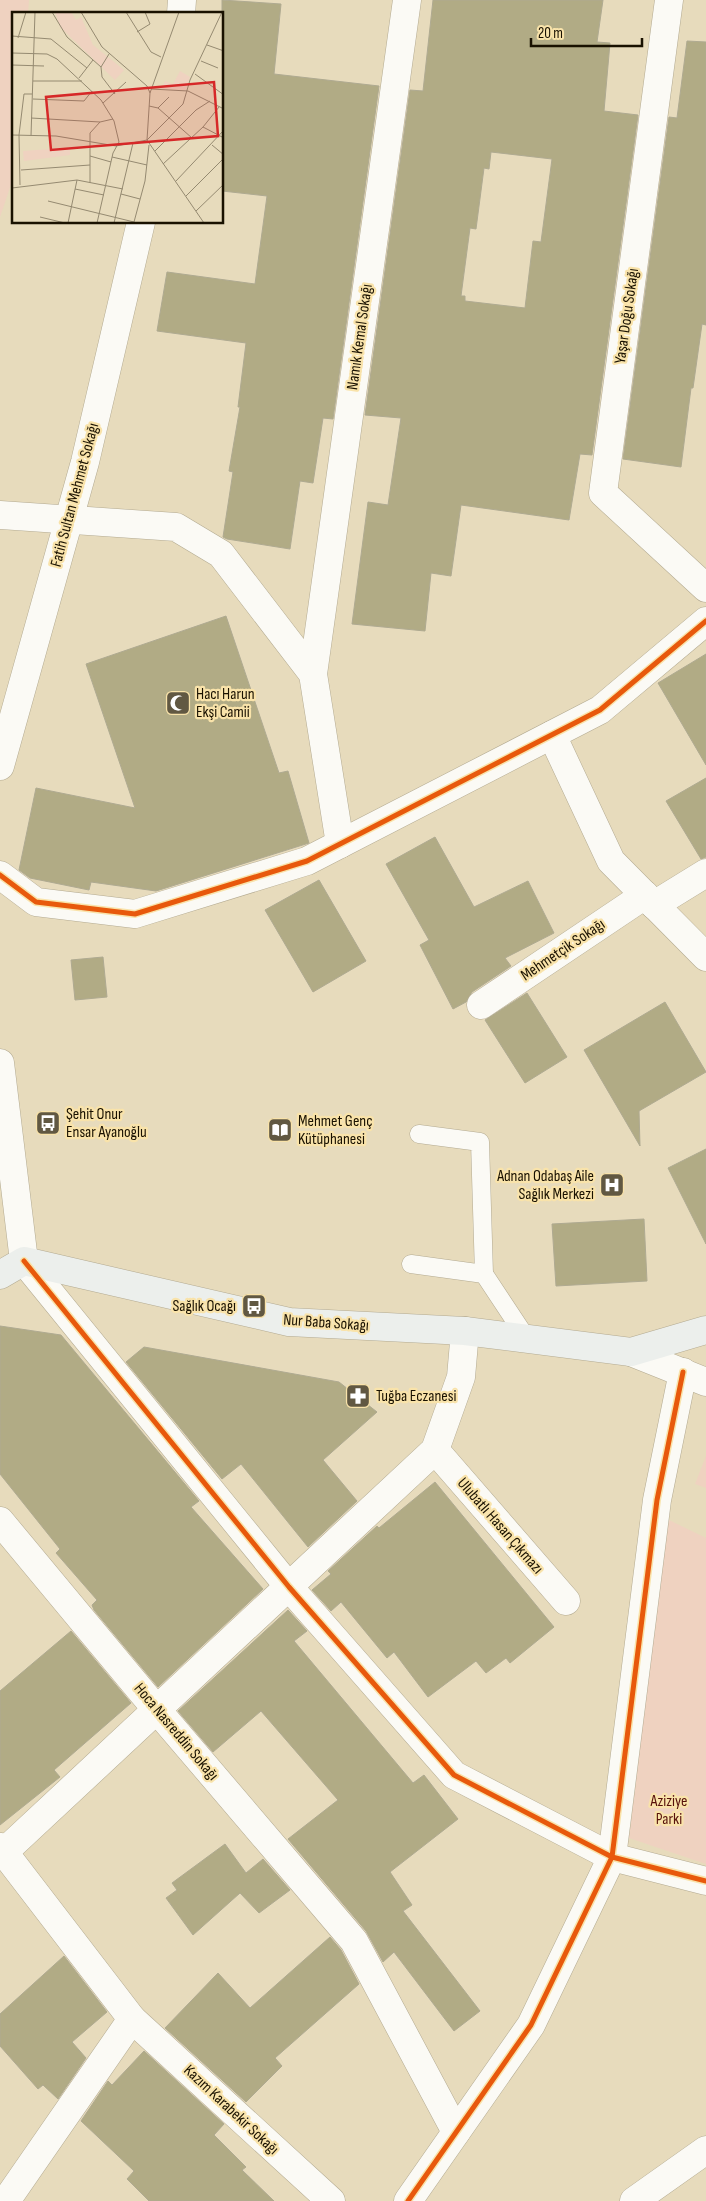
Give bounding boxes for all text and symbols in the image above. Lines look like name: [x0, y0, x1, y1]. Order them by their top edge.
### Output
inset map: [12, 12, 224, 224]
scale bar: [531, 15, 642, 47]
text: 20 m: [538, 24, 563, 43]
street label: Yaşar Doğu Sokağı: [611, 267, 643, 365]
street label: Namık Kemal Sokağı: [343, 283, 377, 391]
street label: Fatih Sultan Mehmet Sokağı: [47, 421, 103, 569]
place label: Hacı Harun Ekşi Camii: [196, 685, 255, 722]
mosque icon: Hacı Harun Ekşi Camii: [165, 690, 191, 716]
street label: Mehmetçik Sokağı: [517, 915, 609, 985]
place label: Şehit Onur Ensar Ayanoğlu: [66, 1105, 147, 1142]
bus stop icon: Şehit Onur Ensar Ayanoğlu: [35, 1110, 61, 1136]
place label: Mehmet Genç Kütüphanesi: [298, 1112, 373, 1149]
library icon: Mehmet Genç Kütüphanesi: [267, 1117, 293, 1143]
place label: Adnan Odabaş Aile Sağlık Merkezi: [496, 1167, 594, 1204]
hospital icon: Adnan Odabaş Aile Sağlık Merkezi: [599, 1172, 625, 1198]
bus stop icon: Sağlık Ocağı: [241, 1293, 267, 1319]
place label: Sağlık Ocağı: [172, 1297, 236, 1316]
street label: Nur Baba Sokağı: [283, 1311, 369, 1335]
pharmacy icon: Tuğba Eczanesi: [345, 1383, 371, 1409]
place label: Tuğba Eczanesi: [376, 1387, 456, 1406]
street label: Ulubatlı Hasan Çıkmazı: [453, 1474, 547, 1578]
street label: Hoca Nasreddin Sokağı: [130, 1679, 222, 1785]
park label: Aziziye Parki: [650, 1792, 687, 1829]
street label: Kazım Karabekir Sokağı: [180, 2061, 282, 2159]

